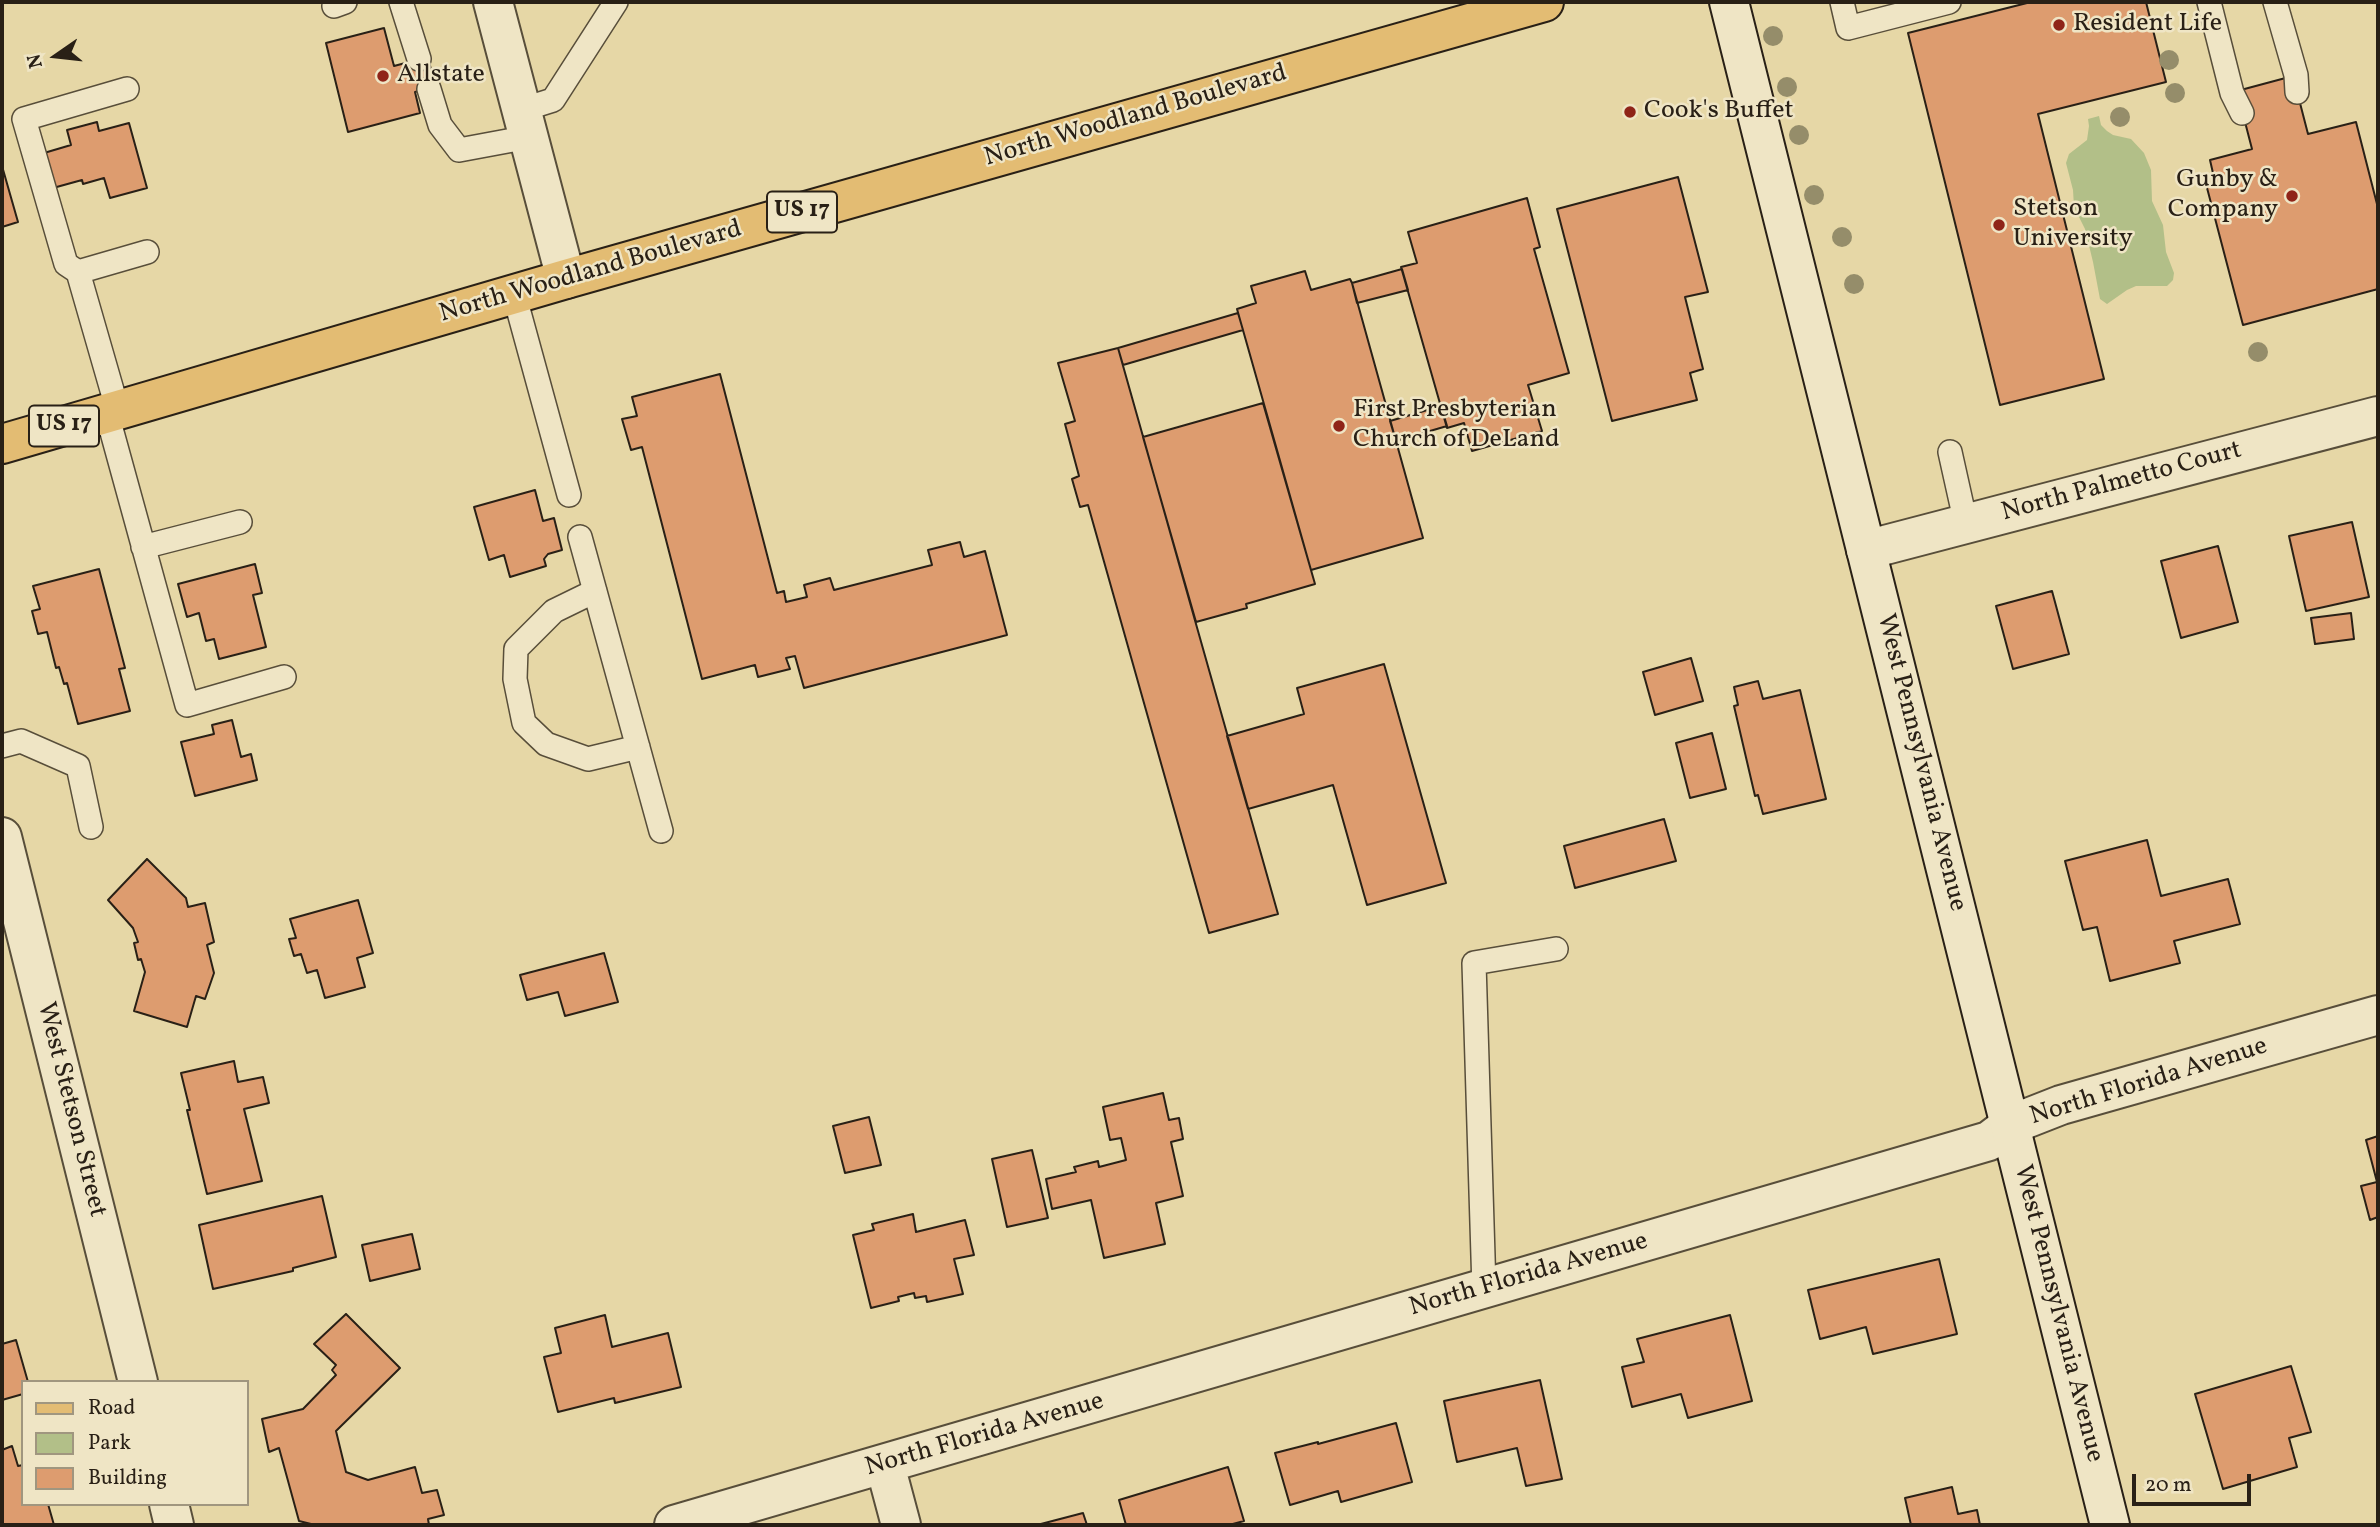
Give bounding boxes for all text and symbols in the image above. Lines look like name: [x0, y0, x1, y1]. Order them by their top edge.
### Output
place label: Resident Life: [2073, 9, 2222, 41]
marker: Resident Life: [2051, 17, 2067, 33]
north arrow: [21, 21, 91, 91]
text: N: [21, 51, 50, 71]
street label: North Woodland Boulevard: [981, 59, 1291, 175]
place label: Allstate: [397, 60, 485, 92]
marker: Allstate: [375, 68, 391, 84]
place label: Cook's Buffet: [1644, 96, 1794, 128]
marker: Cook's Buffet: [1622, 104, 1638, 120]
place label: Gunby & Company: [2168, 165, 2278, 227]
marker: Gunby & Company: [2284, 188, 2300, 204]
road number: US 17: [767, 192, 837, 232]
place label: Stetson University: [2013, 194, 2133, 256]
street label: North Woodland Boulevard: [436, 215, 746, 331]
marker: Stetson University: [1991, 217, 2007, 233]
place label: First Presbyterian Church of DeLand: [1353, 395, 1560, 457]
road number: US 17: [29, 405, 99, 446]
marker: First Presbyterian Church of DeLand: [1331, 418, 1347, 434]
street label: North Palmetto Court: [1999, 436, 2245, 530]
street label: West Pennsylvania Avenue: [1868, 611, 1972, 915]
street label: West Stetson Street: [28, 999, 112, 1221]
street label: North Florida Avenue: [2027, 1032, 2271, 1134]
street label: West Pennsylvania Avenue: [2005, 1162, 2109, 1466]
street label: North Florida Avenue: [1406, 1227, 1652, 1325]
legend: [21, 1380, 248, 1506]
street label: North Florida Avenue: [862, 1387, 1108, 1485]
text: Road: [88, 1394, 135, 1423]
text: Park: [88, 1429, 131, 1458]
scale bar: [2135, 1460, 2254, 1504]
text: Building: [88, 1464, 167, 1493]
text: 20 m: [2145, 1471, 2191, 1500]

